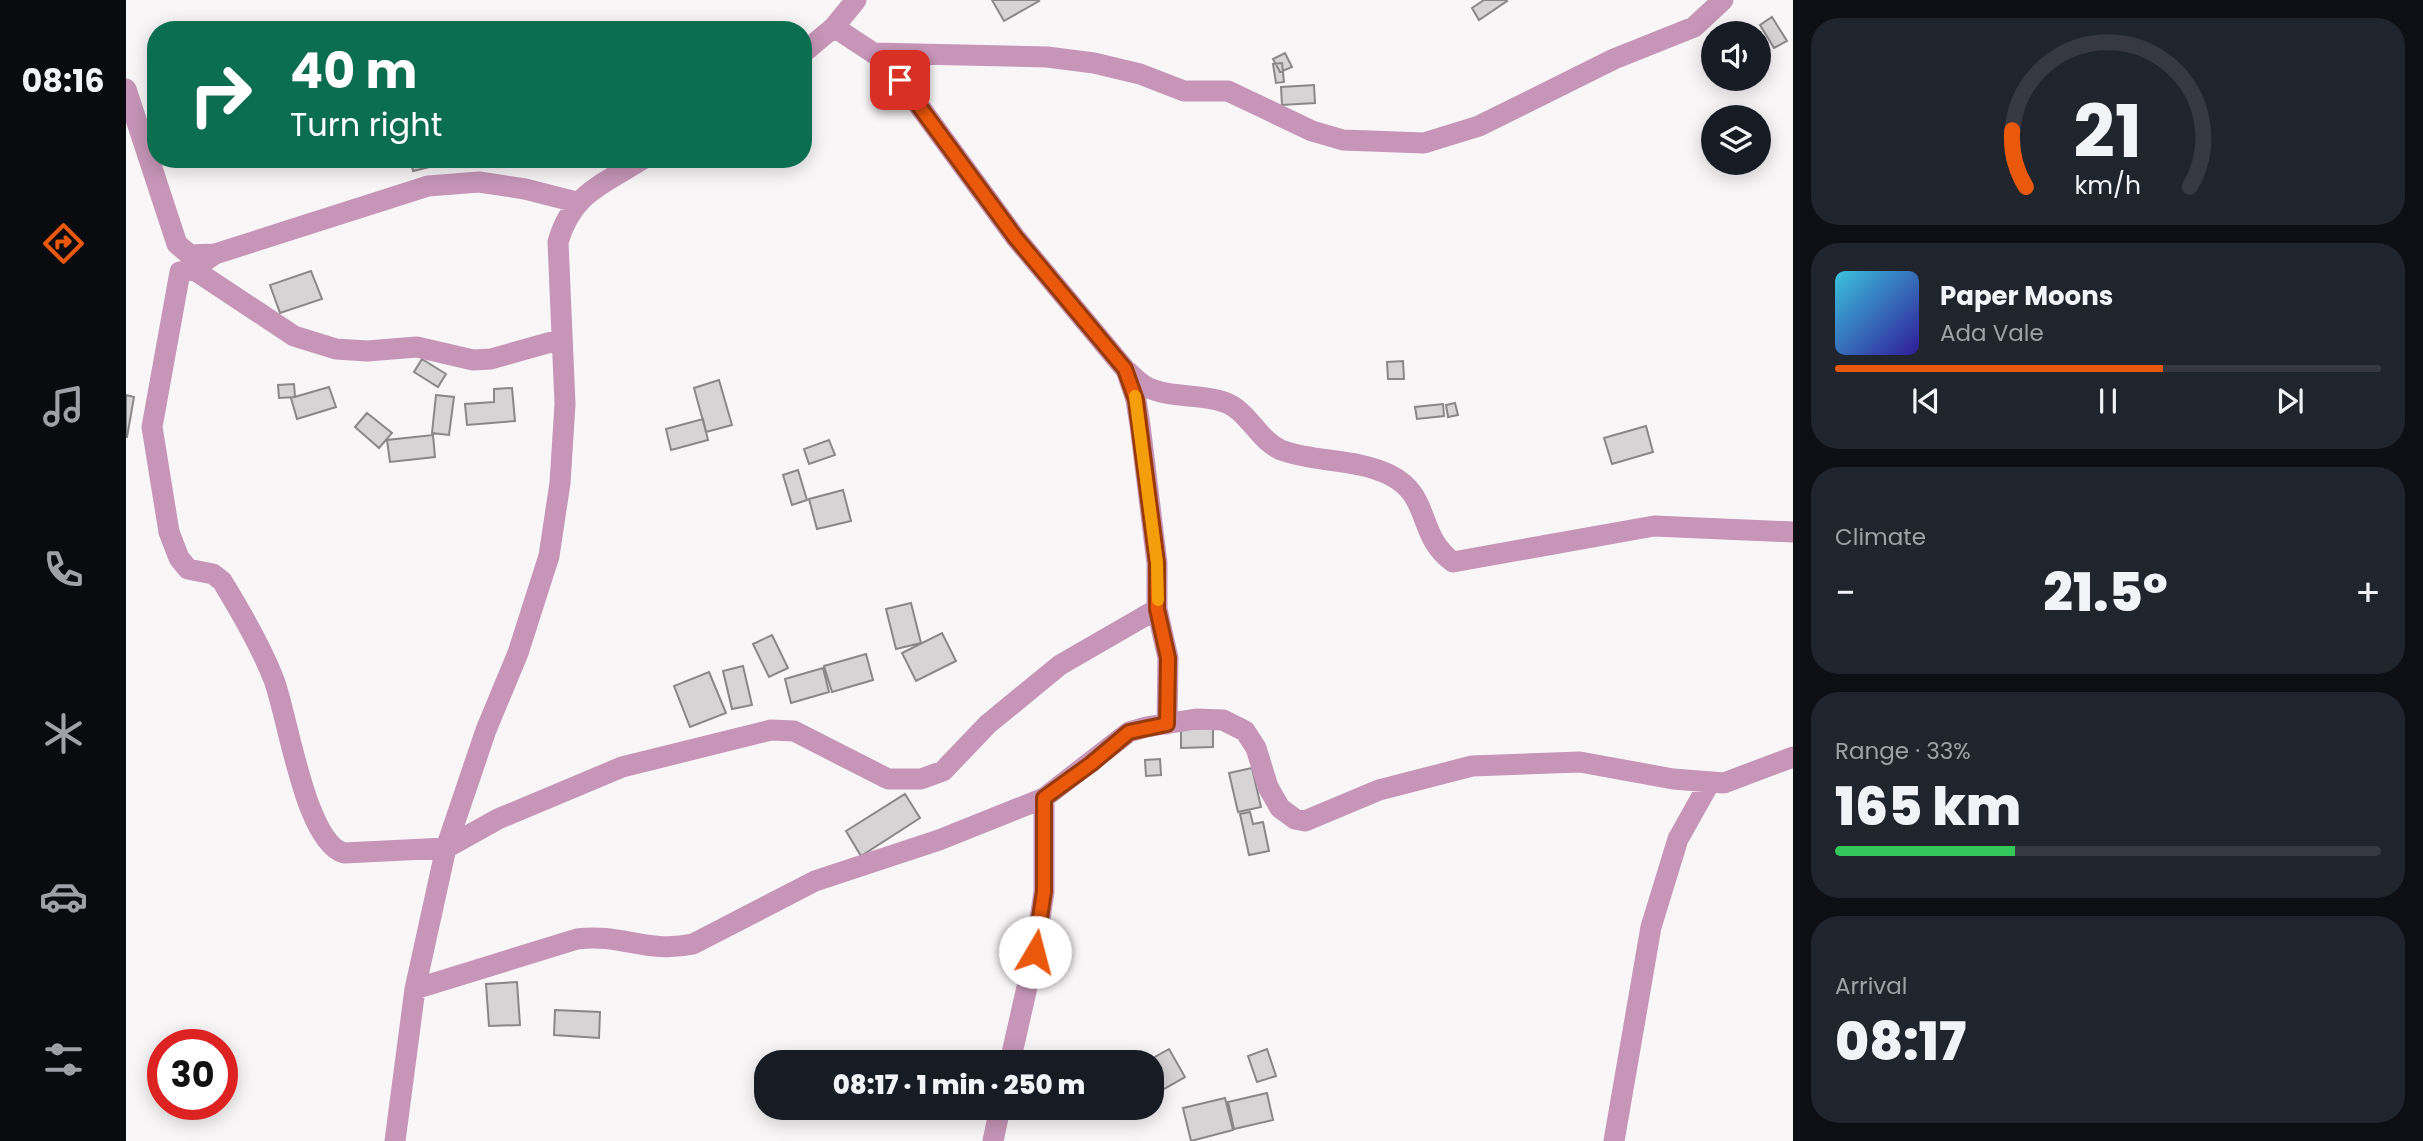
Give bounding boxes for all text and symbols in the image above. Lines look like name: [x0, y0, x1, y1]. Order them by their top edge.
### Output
map controls: [1701, 21, 1771, 175]
button: sound: [1701, 21, 1771, 91]
text: 40 m: [290, 37, 417, 105]
icon: right: [175, 49, 266, 140]
pin: [870, 50, 930, 110]
text: 08:16: [21, 58, 105, 103]
icon: arrive: [881, 61, 919, 99]
text: 21: [2074, 82, 2142, 183]
text: Turn right: [290, 102, 442, 147]
button: layers: [1701, 105, 1771, 175]
text: km/h: [2075, 168, 2141, 203]
icon: directions: [39, 219, 88, 268]
text: Paper Moons: [1940, 278, 2113, 314]
text: Ada Vale: [1940, 317, 2044, 349]
icon: music: [39, 382, 88, 431]
icon: previous: [1907, 382, 1945, 420]
icon: pause: [2089, 382, 2127, 420]
icon: next: [2271, 382, 2309, 420]
text: Climate: [1835, 521, 1926, 553]
icon: phone: [39, 545, 88, 594]
text: 21.5°: [2043, 556, 2168, 629]
text: −: [1835, 566, 1856, 619]
text: +: [2355, 566, 2381, 619]
icon: climate: [39, 709, 88, 758]
text: Range · 33%: [1835, 735, 1971, 767]
text: 165 km: [1835, 770, 2021, 843]
icon: car: [39, 872, 88, 921]
position arrow: [998, 915, 1072, 989]
text: Arrival: [1835, 970, 1907, 1002]
text: 08:17: [1835, 1005, 1966, 1078]
speed limit sign: 30: [147, 1029, 238, 1120]
icon: filters: [39, 1035, 88, 1084]
text: 08:17 · 1 min · 250 m: [833, 1067, 1085, 1103]

